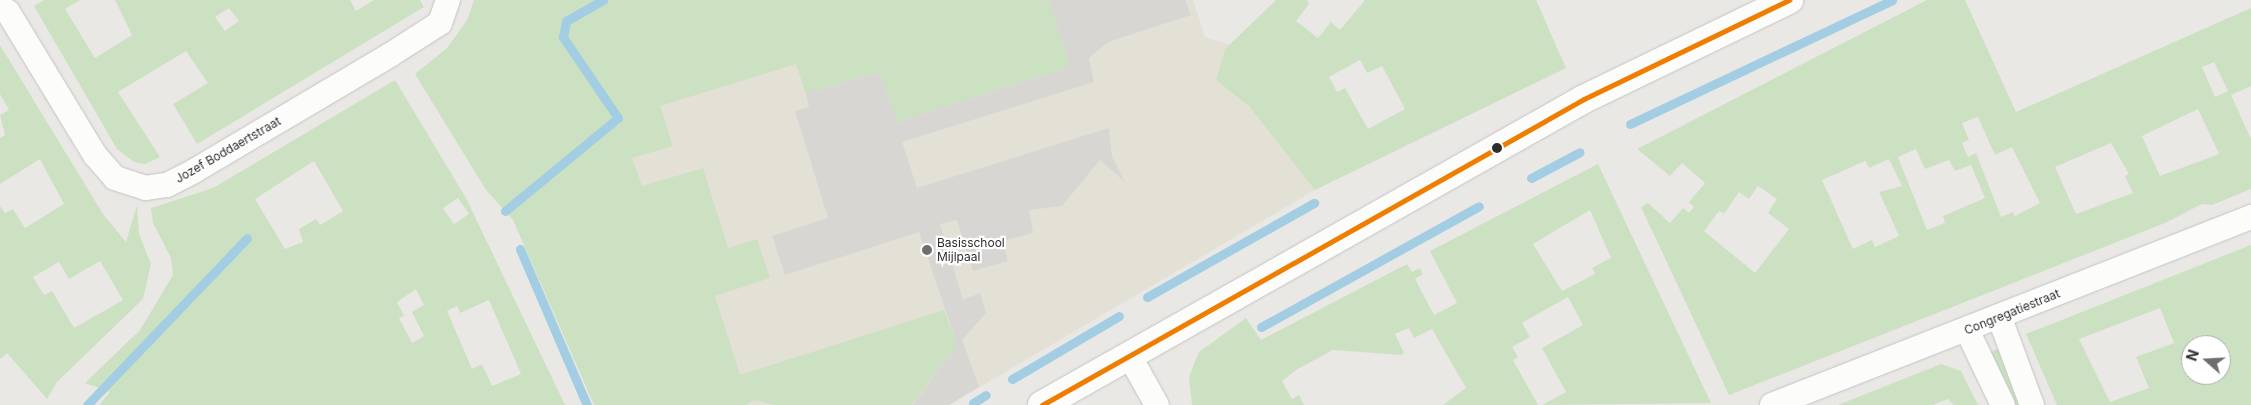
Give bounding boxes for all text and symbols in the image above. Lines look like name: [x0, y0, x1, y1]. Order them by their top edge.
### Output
street label: Jozef Boddaertstraat: [173, 114, 283, 186]
unlabelled marker: [1492, 143, 1502, 153]
place label: Basisschool Mijlpaal: [937, 236, 1005, 264]
marker: Basisschool Mijlpaal: [921, 244, 933, 256]
street label: Congregatiestraat: [1962, 286, 2062, 338]
north arrow: [2181, 335, 2231, 385]
text: N: [2183, 347, 2202, 363]

